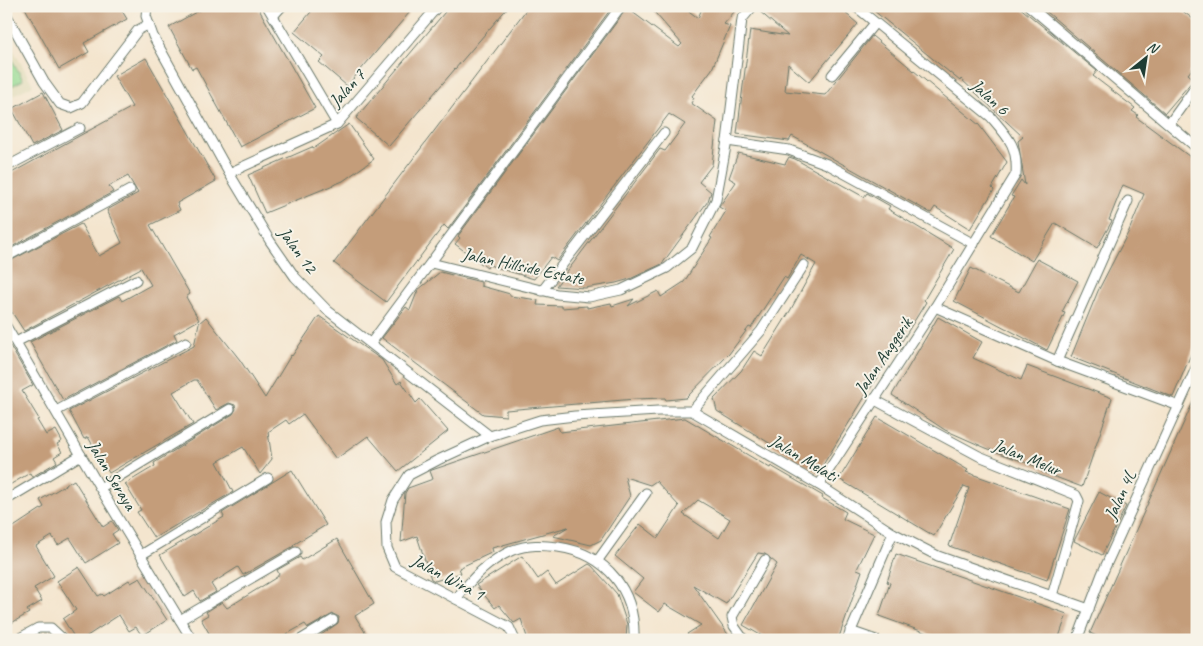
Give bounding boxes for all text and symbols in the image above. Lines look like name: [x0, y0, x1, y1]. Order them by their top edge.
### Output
north arrow: [1120, 32, 1170, 82]
text: N: [1144, 38, 1162, 58]
street label: Jalan 7: [323, 64, 370, 112]
street label: Jalan 6: [966, 73, 1014, 120]
street label: Jalan 12: [273, 222, 323, 279]
street label: Jalan Hillside Estate: [460, 242, 587, 290]
street label: Jalan Anggerik: [849, 312, 918, 399]
street label: Jalan Melati: [765, 429, 844, 488]
street label: Jalan Melur: [989, 433, 1066, 481]
street label: Jalan Seraya: [82, 435, 142, 516]
street label: Jalan 4L: [1099, 466, 1141, 524]
street label: Jalan Wira 1: [407, 548, 489, 606]

